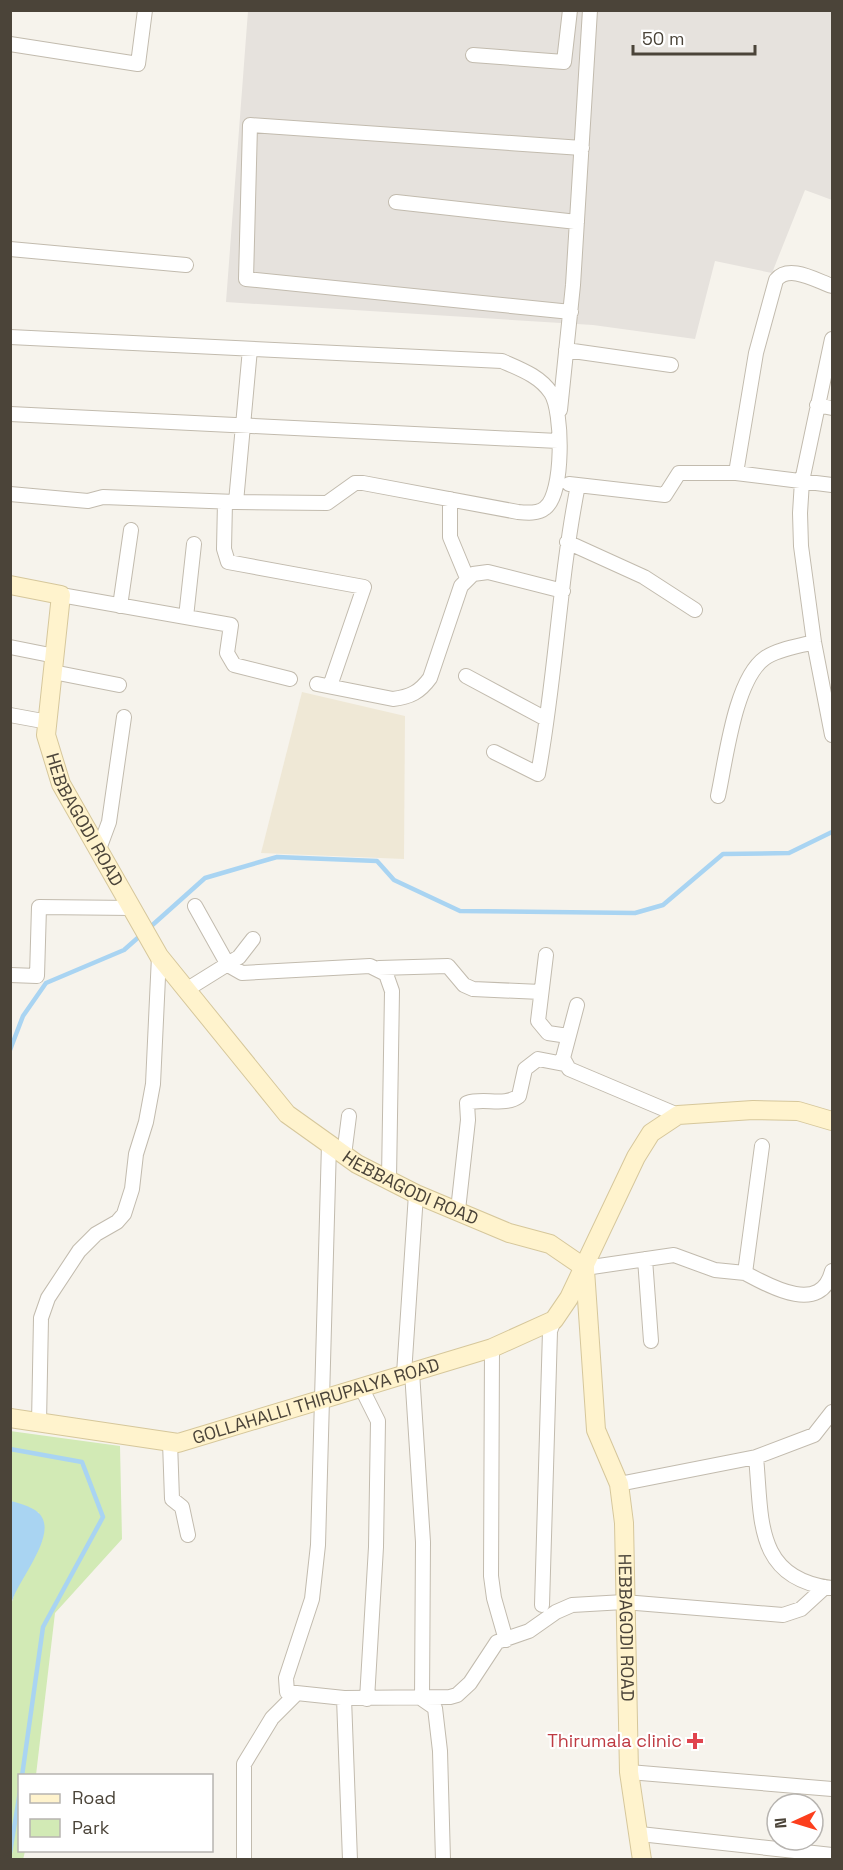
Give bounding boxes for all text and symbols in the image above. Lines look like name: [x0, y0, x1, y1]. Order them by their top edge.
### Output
scale bar: [633, 18, 754, 56]
text: 50 m: [642, 27, 684, 50]
street label: HEBBAGODI ROAD: [41, 750, 129, 890]
street label: HEBBAGODI ROAD: [338, 1145, 482, 1230]
street label: GOLLAHALLI THIRUPALYA ROAD: [189, 1353, 442, 1449]
street label: HEBBAGODI ROAD: [614, 1553, 640, 1702]
place label: Thirumala clinic: [547, 1729, 682, 1752]
marker: Thirumala clinic: [686, 1732, 704, 1750]
legend: [18, 1774, 213, 1852]
text: Road: [72, 1786, 116, 1809]
north arrow: [765, 1792, 825, 1852]
text: Park: [72, 1816, 110, 1839]
text: N: [770, 1817, 791, 1829]

